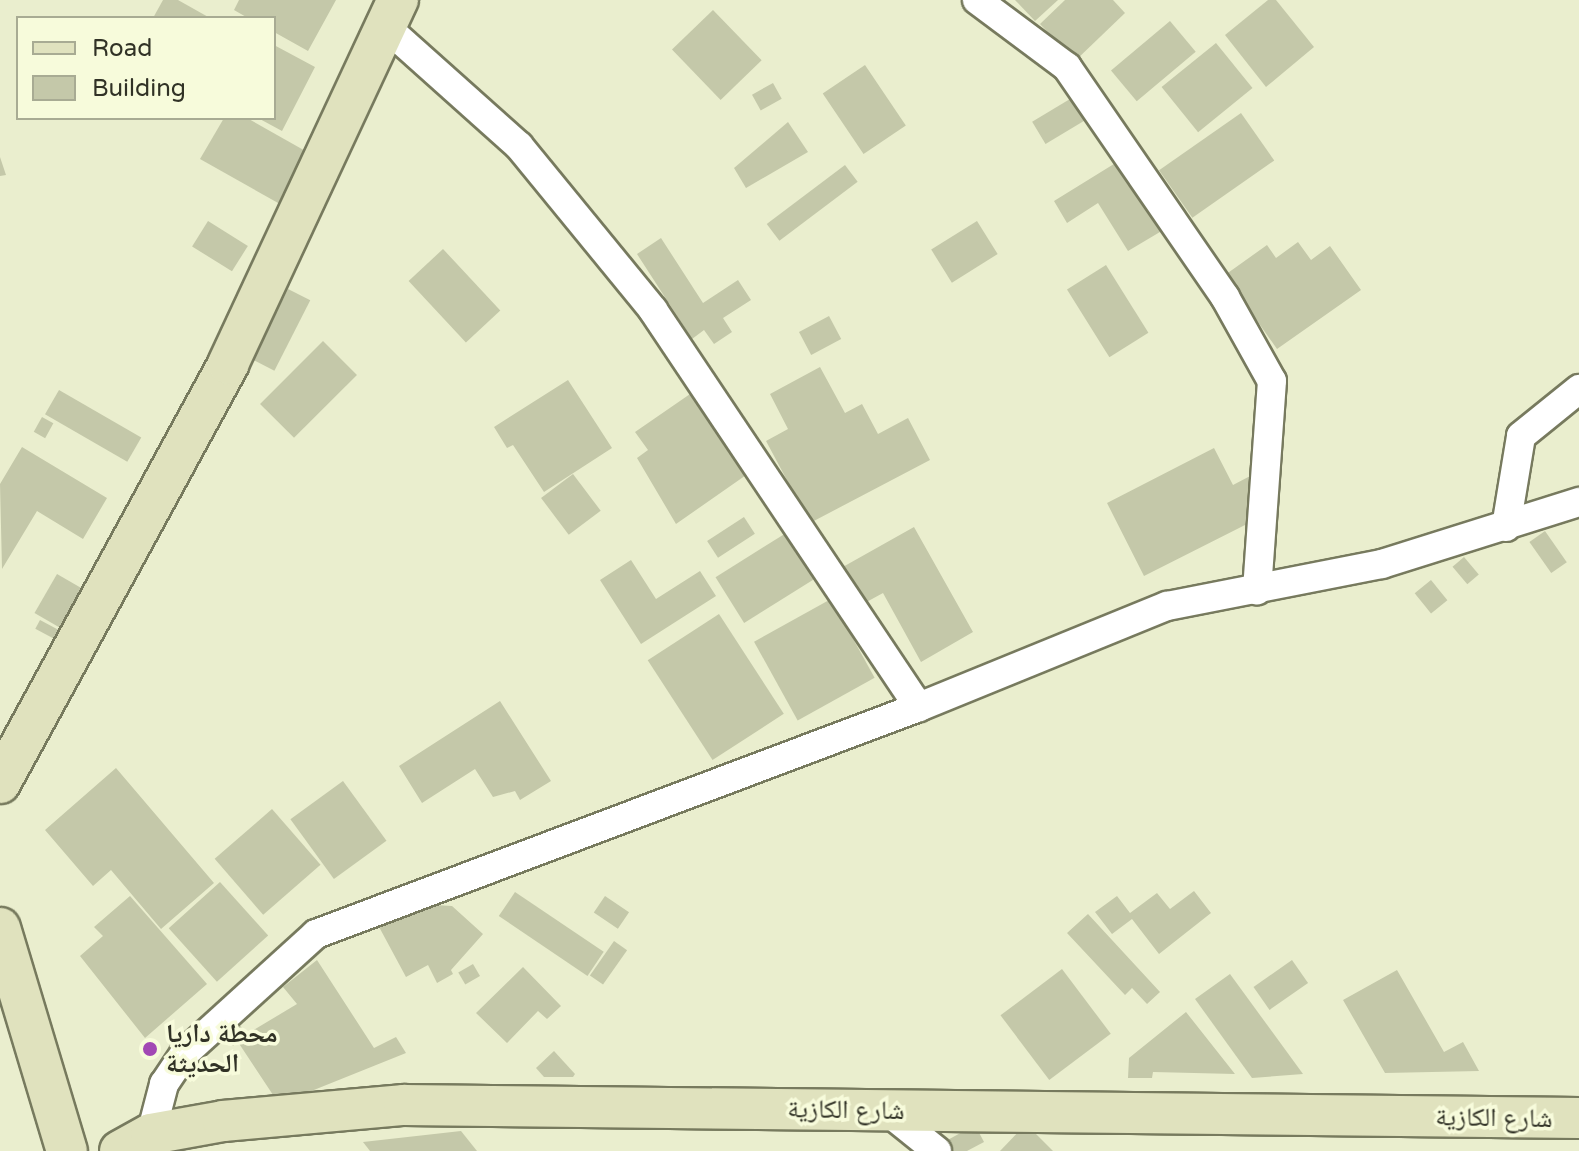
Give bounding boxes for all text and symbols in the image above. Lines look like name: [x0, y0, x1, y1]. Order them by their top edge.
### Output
legend: [16, 16, 276, 120]
text: Road: [92, 34, 152, 63]
text: Building: [92, 74, 186, 103]
place label: محطة داريا الحديثة: [166, 1018, 278, 1080]
marker: محطة داريا الحديثة: [141, 1040, 159, 1058]
street label: شارع الكازية: [787, 1093, 905, 1127]
street label: شارع الكازية: [1435, 1101, 1553, 1135]

